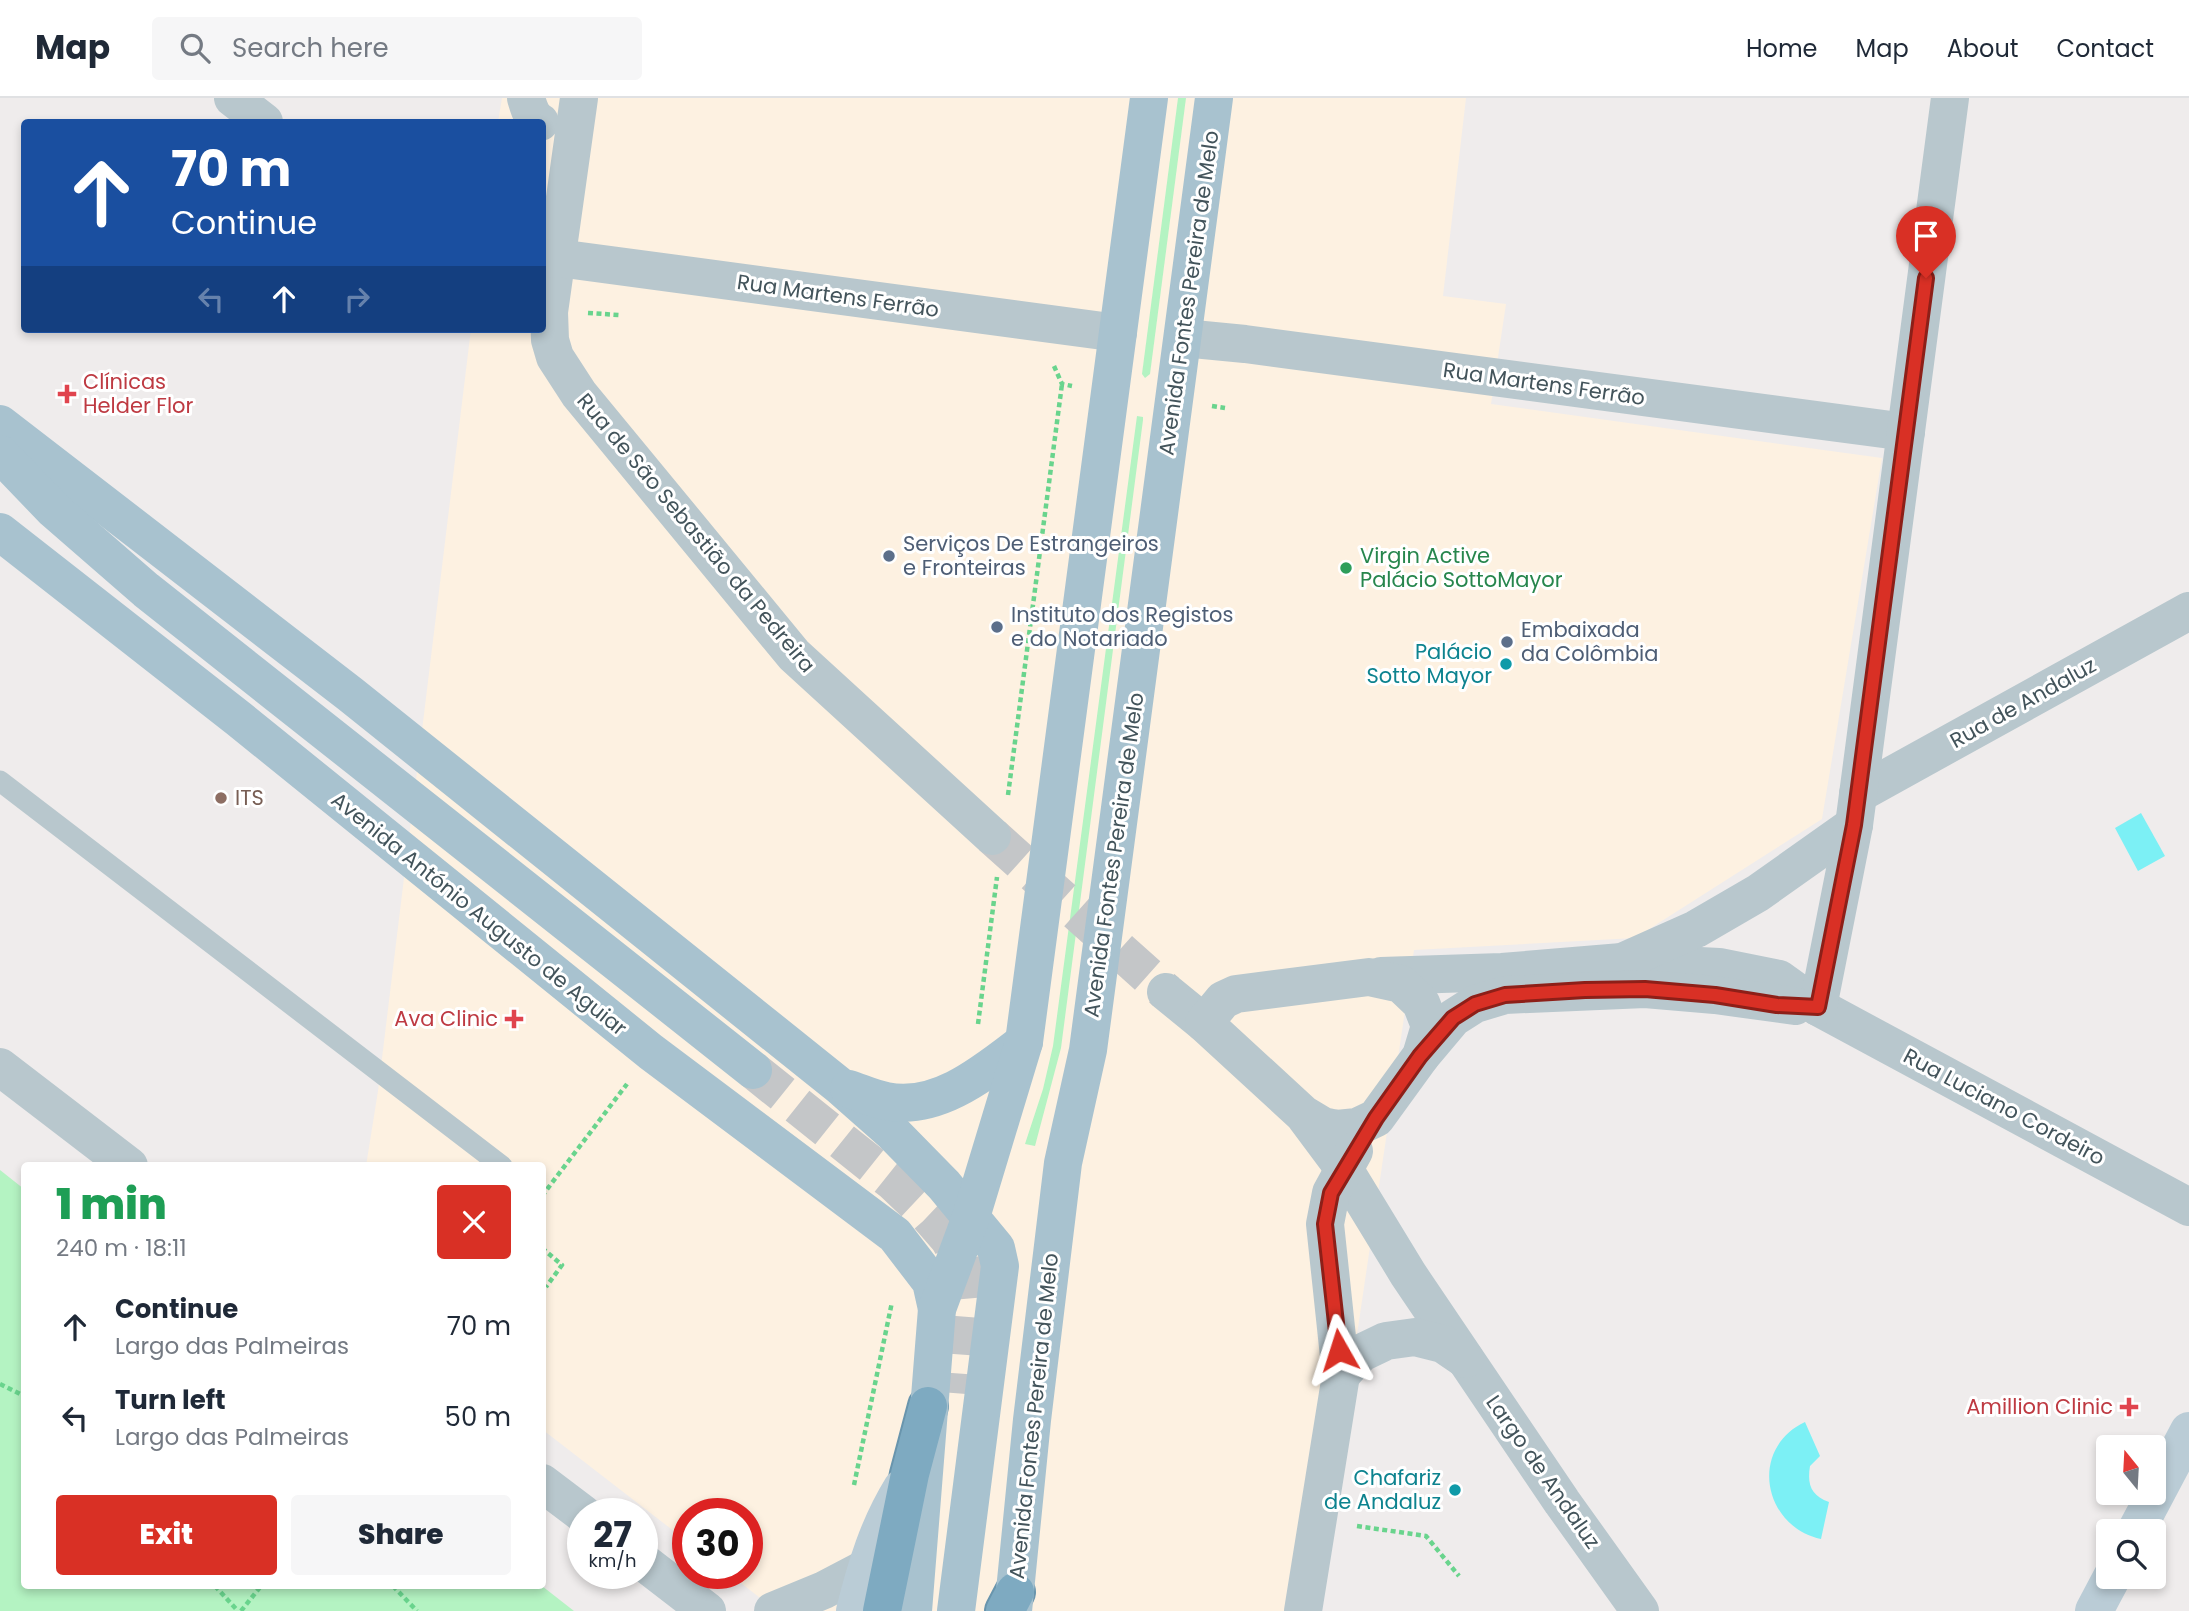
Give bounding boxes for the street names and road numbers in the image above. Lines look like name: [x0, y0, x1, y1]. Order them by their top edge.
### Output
street label: Avenida Fontes Pereira de Melo: [1151, 129, 1226, 457]
street label: Rua Martens Ferrão: [735, 267, 941, 324]
street label: Rua Martens Ferrão: [1441, 355, 1647, 412]
street label: Rua de São Sebastião da Pedreira: [571, 387, 822, 679]
street label: Rua de Andaluz: [1944, 650, 2101, 755]
street label: Avenida Fontes Pereira de Melo: [1076, 691, 1151, 1019]
street label: Avenida António Augusto de Aguiar: [325, 785, 633, 1042]
street label: Rua Luciano Cordeiro: [1898, 1041, 2110, 1172]
street label: Avenida Fontes Pereira de Melo: [1002, 1252, 1065, 1580]
street label: Largo de Andaluz: [1480, 1389, 1607, 1554]

